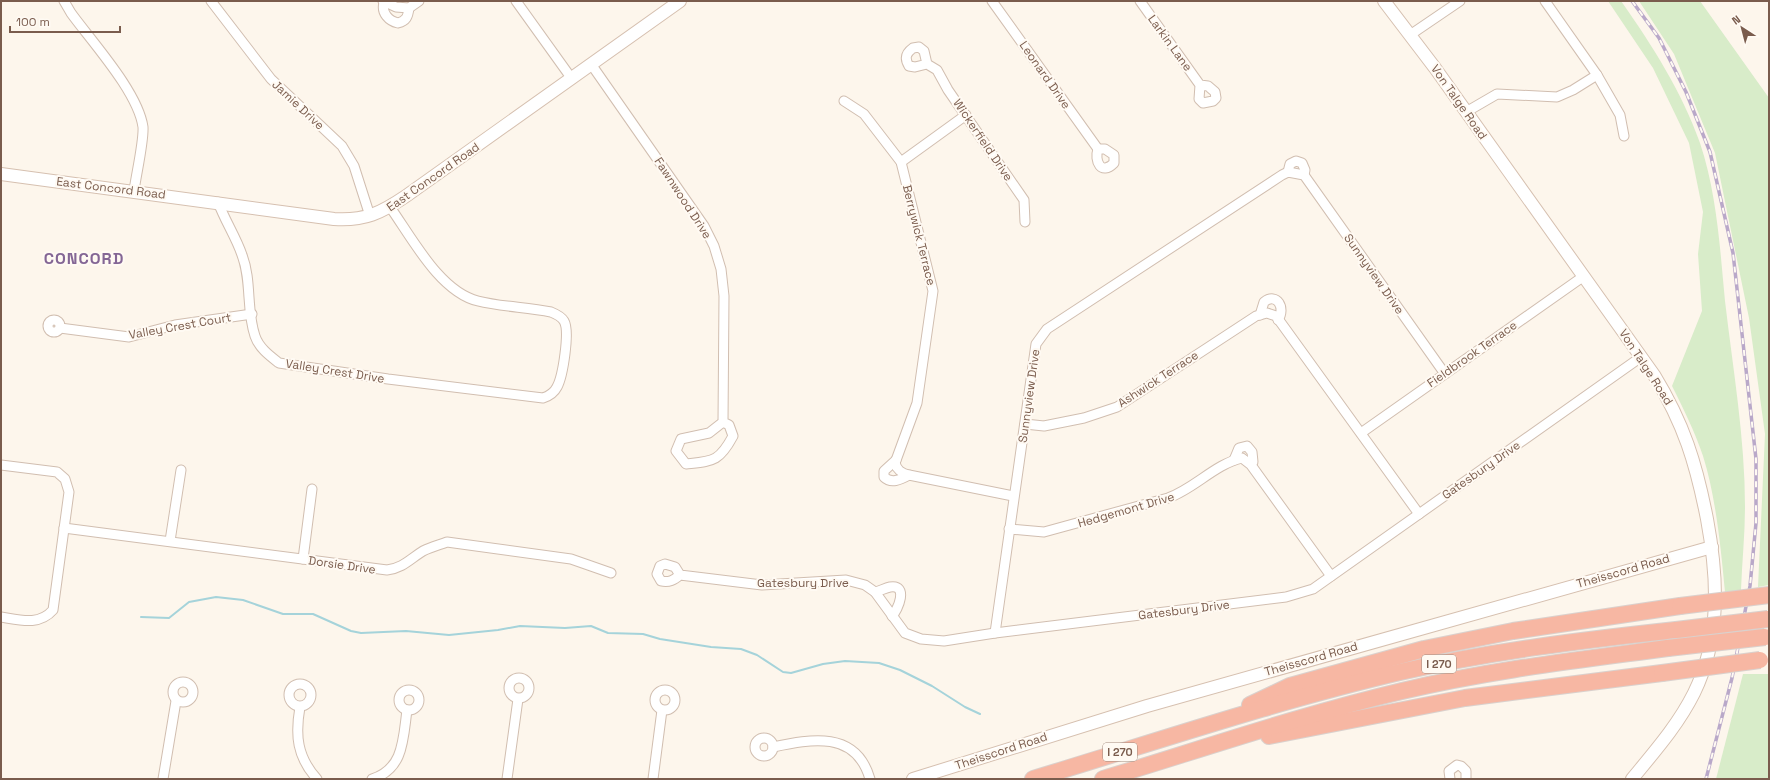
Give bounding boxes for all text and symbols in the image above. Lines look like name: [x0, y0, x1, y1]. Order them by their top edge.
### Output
scale bar: [10, 8, 120, 34]
north arrow: [1722, 8, 1762, 48]
street label: Larkin Lane: [1144, 12, 1196, 74]
text: N: [1729, 12, 1743, 28]
text: 100 m: [16, 14, 50, 30]
street label: Leonard Drive: [1016, 38, 1074, 112]
street label: Von Talge Road: [1427, 61, 1491, 143]
street label: Jamie Drive: [268, 77, 328, 133]
street label: Wickerfield Drive: [950, 96, 1016, 184]
street label: East Concord Road: [383, 139, 483, 215]
street label: Fawnwood Drive: [651, 154, 715, 242]
street label: East Concord Road: [55, 173, 167, 203]
street label: Berrywick Terrace: [899, 183, 939, 287]
street label: Sunnyview Drive: [1340, 231, 1408, 317]
district label: CONCORD: [44, 248, 124, 269]
street label: Valley Crest Court: [128, 309, 232, 343]
street label: Fieldbrook Terrace: [1424, 317, 1520, 391]
street label: Von Talge Road: [1615, 326, 1677, 408]
street label: Ashwick Terrace: [1115, 347, 1201, 411]
street label: Sunnyview Drive: [1015, 348, 1043, 444]
street label: Valley Crest Drive: [284, 355, 386, 387]
street label: Gatesbury Drive: [1439, 437, 1523, 503]
street label: Hedgemont Drive: [1076, 489, 1176, 531]
street label: Theisscord Road: [1575, 550, 1671, 592]
street label: Dorsie Drive: [307, 552, 377, 578]
street label: Gatesbury Drive: [757, 575, 849, 591]
street label: Gatesbury Drive: [1137, 596, 1231, 624]
street label: Theisscord Road: [1263, 638, 1359, 680]
road number: I 270: [1422, 655, 1456, 673]
street label: Theisscord Road: [953, 729, 1049, 773]
road number: I 270: [1103, 743, 1137, 761]

